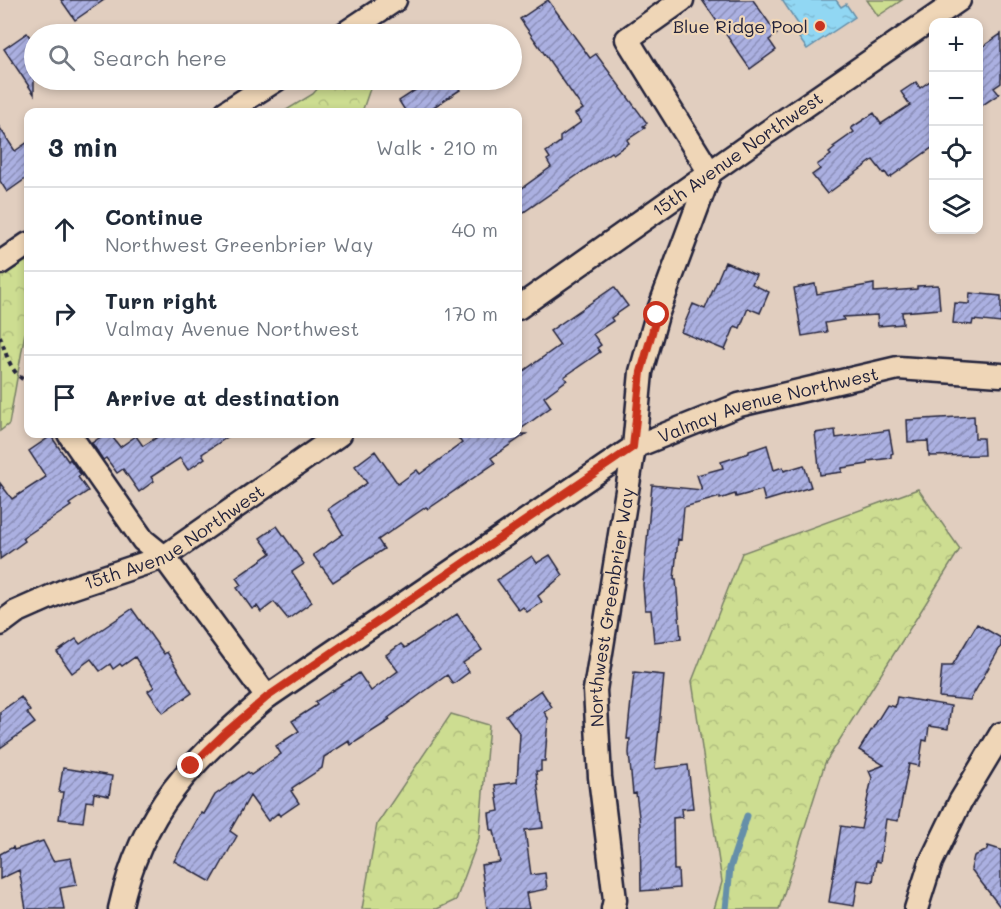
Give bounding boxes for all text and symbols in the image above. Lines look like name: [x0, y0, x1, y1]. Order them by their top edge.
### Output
place label: Blue Ridge Pool: [673, 14, 808, 38]
map controls: [929, 18, 983, 234]
button: +: [929, 18, 983, 72]
marker: Blue Ridge Pool: [813, 19, 827, 33]
search box: [24, 24, 522, 90]
icon: search: [45, 41, 78, 74]
text: Search here: [93, 43, 227, 72]
button: −: [929, 72, 983, 126]
street label: 15th Avenue Northwest: [647, 86, 827, 222]
button: locate: [929, 126, 983, 180]
text: 3 min: [48, 130, 117, 164]
text: Walk · 210 m: [376, 134, 498, 160]
button: layers: [929, 180, 983, 234]
text: Continue: [105, 202, 203, 231]
icon: ahead: [48, 213, 81, 246]
text: 40 m: [452, 216, 498, 242]
text: Northwest Greenbrier Way: [105, 231, 373, 257]
text: Turn right: [105, 286, 217, 315]
icon: right: [48, 297, 81, 330]
text: 170 m: [443, 300, 498, 326]
route start: [643, 301, 669, 327]
text: Valmay Avenue Northwest: [105, 315, 359, 341]
street label: Valmay Avenue Northwest: [654, 361, 881, 448]
icon: arrive: [48, 381, 81, 414]
text: Arrive at destination: [105, 383, 340, 412]
street label: 15th Avenue Northwest: [81, 479, 269, 595]
street label: Northwest Greenbrier Way: [583, 486, 639, 728]
route end: [177, 752, 203, 778]

